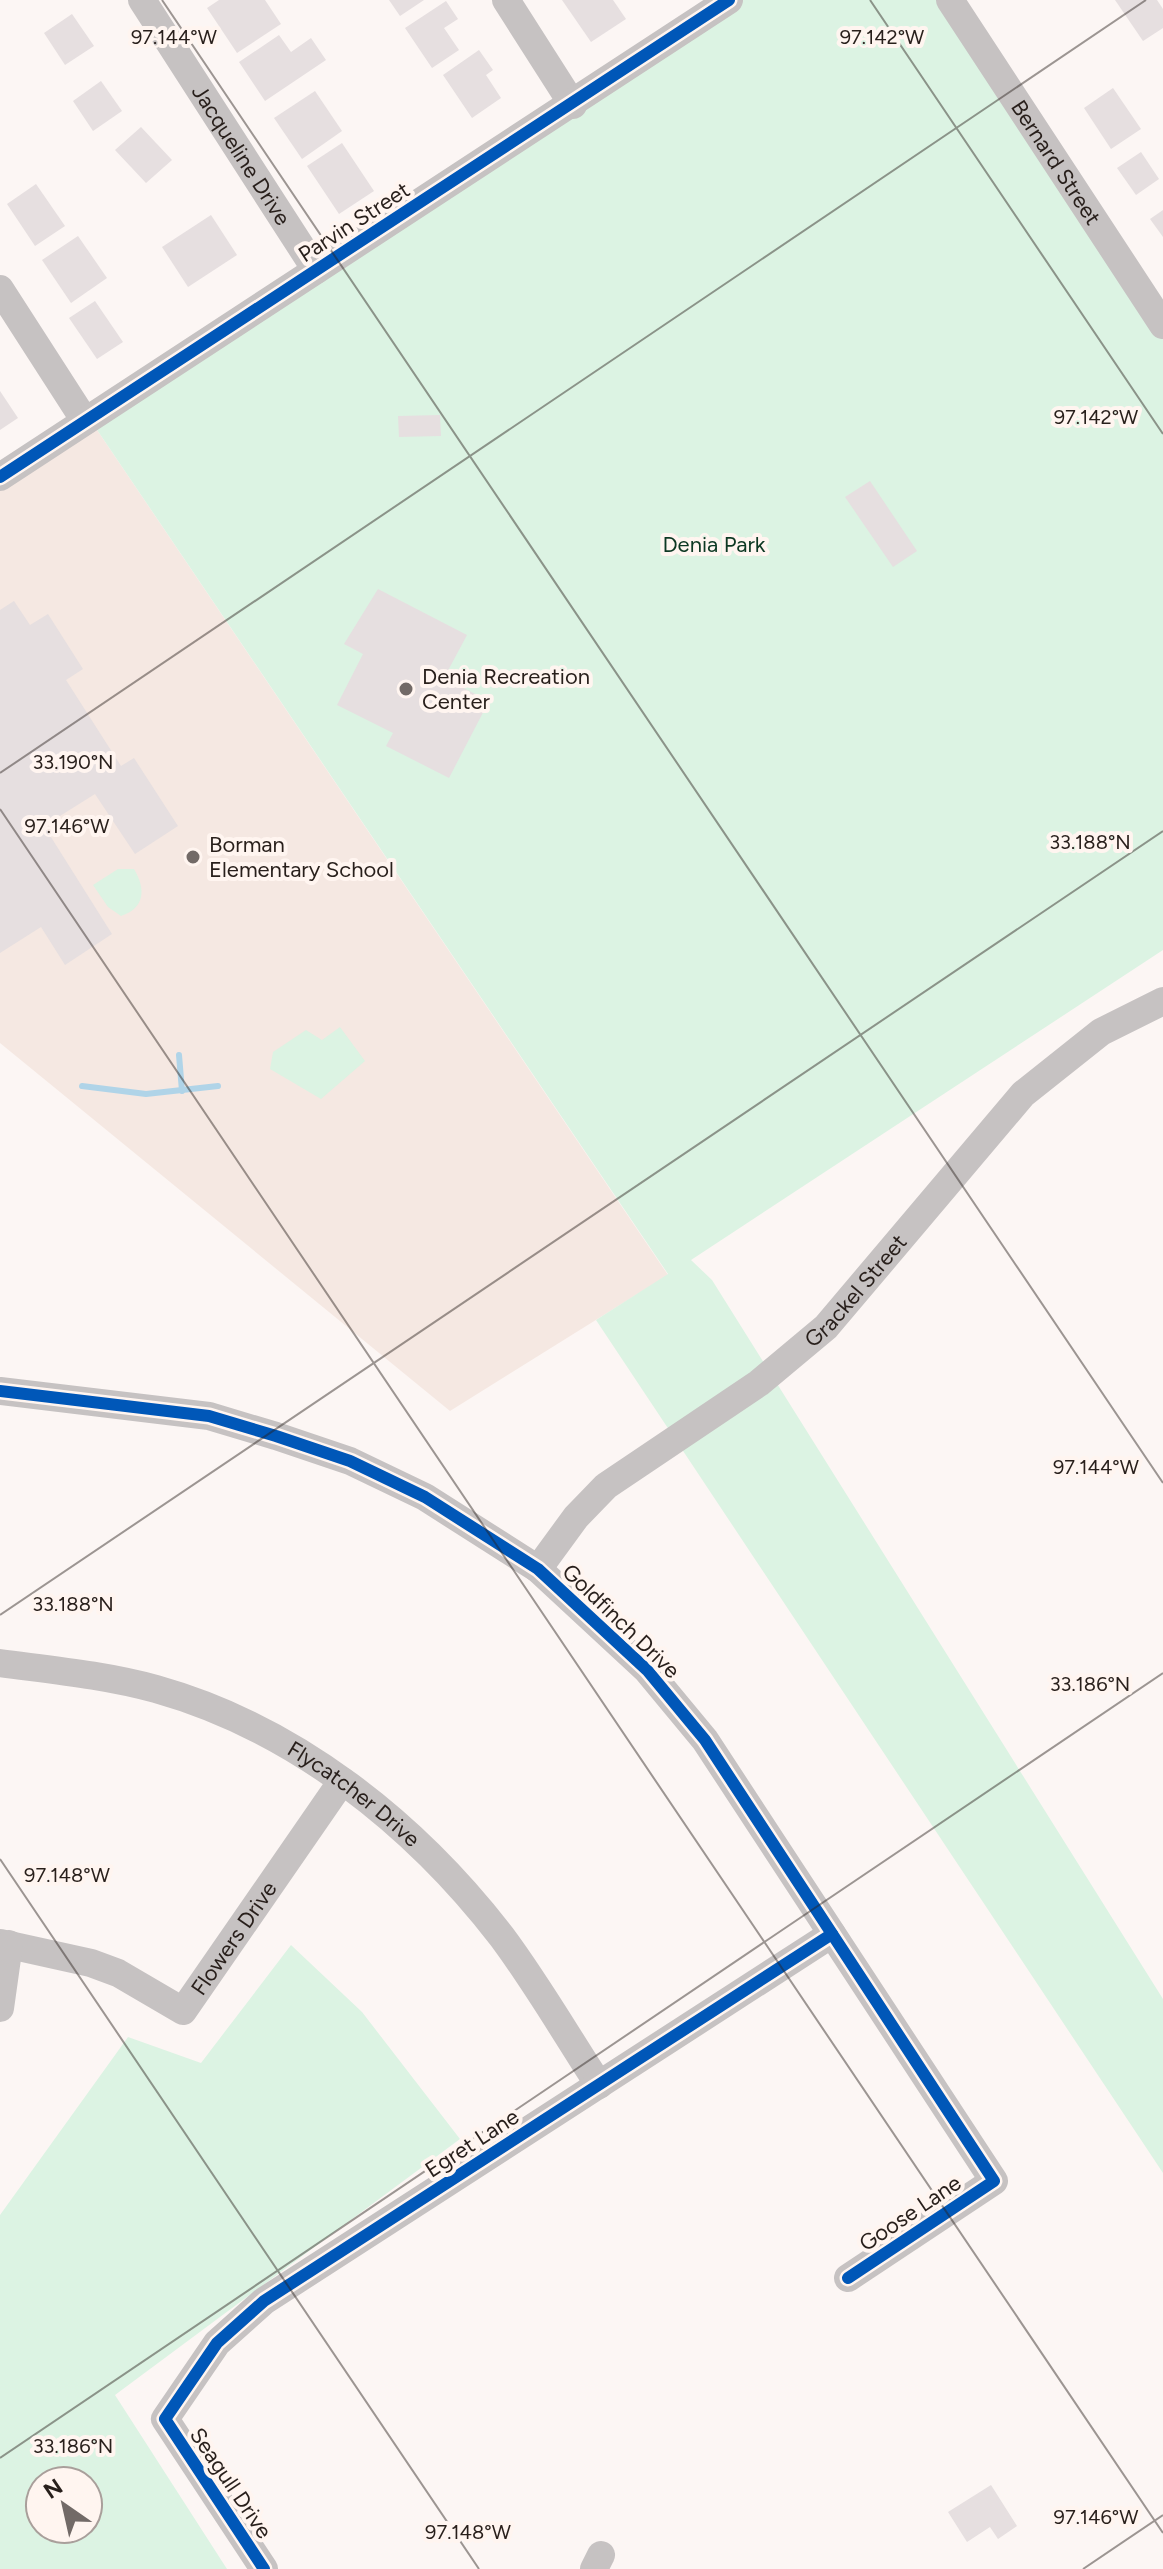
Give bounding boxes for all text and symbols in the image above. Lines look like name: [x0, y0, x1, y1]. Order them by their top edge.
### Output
text: 97.144°W: [131, 25, 217, 49]
text: 97.142°W: [840, 25, 924, 49]
street label: Jacqueline Drive: [186, 79, 297, 230]
street label: Bernard Street: [1006, 95, 1107, 230]
street label: Parvin Street: [293, 176, 415, 268]
text: 97.142°W: [1054, 405, 1138, 429]
park label: Denia Park: [662, 531, 766, 558]
place label: Denia Recreation Center: [422, 663, 590, 715]
marker: Denia Recreation Center: [397, 680, 415, 698]
text: 33.190°N: [32, 750, 114, 774]
text: 97.146°W: [25, 814, 109, 838]
text: 33.188°N: [1049, 830, 1131, 854]
place label: Borman Elementary School: [209, 831, 394, 883]
marker: Borman Elementary School: [184, 848, 202, 866]
street label: Grackel Street: [799, 1229, 912, 1353]
text: 97.144°W: [1053, 1455, 1139, 1479]
street label: Goldfinch Drive: [557, 1558, 685, 1684]
text: 33.188°N: [32, 1592, 114, 1616]
text: 33.186°N: [1050, 1672, 1130, 1696]
street label: Flycatcher Drive: [283, 1735, 426, 1852]
text: 97.148°W: [24, 1863, 110, 1887]
street label: Flowers Drive: [185, 1876, 282, 2000]
street label: Egret Lane: [420, 2103, 524, 2183]
street label: Goose Lane: [854, 2169, 966, 2257]
street label: Seagull Drive: [184, 2422, 278, 2544]
text: 33.186°N: [33, 2434, 113, 2458]
north arrow: [24, 2465, 104, 2545]
text: N: [38, 2473, 68, 2505]
text: 97.146°W: [1054, 2505, 1138, 2529]
text: 97.148°W: [425, 2520, 511, 2544]

